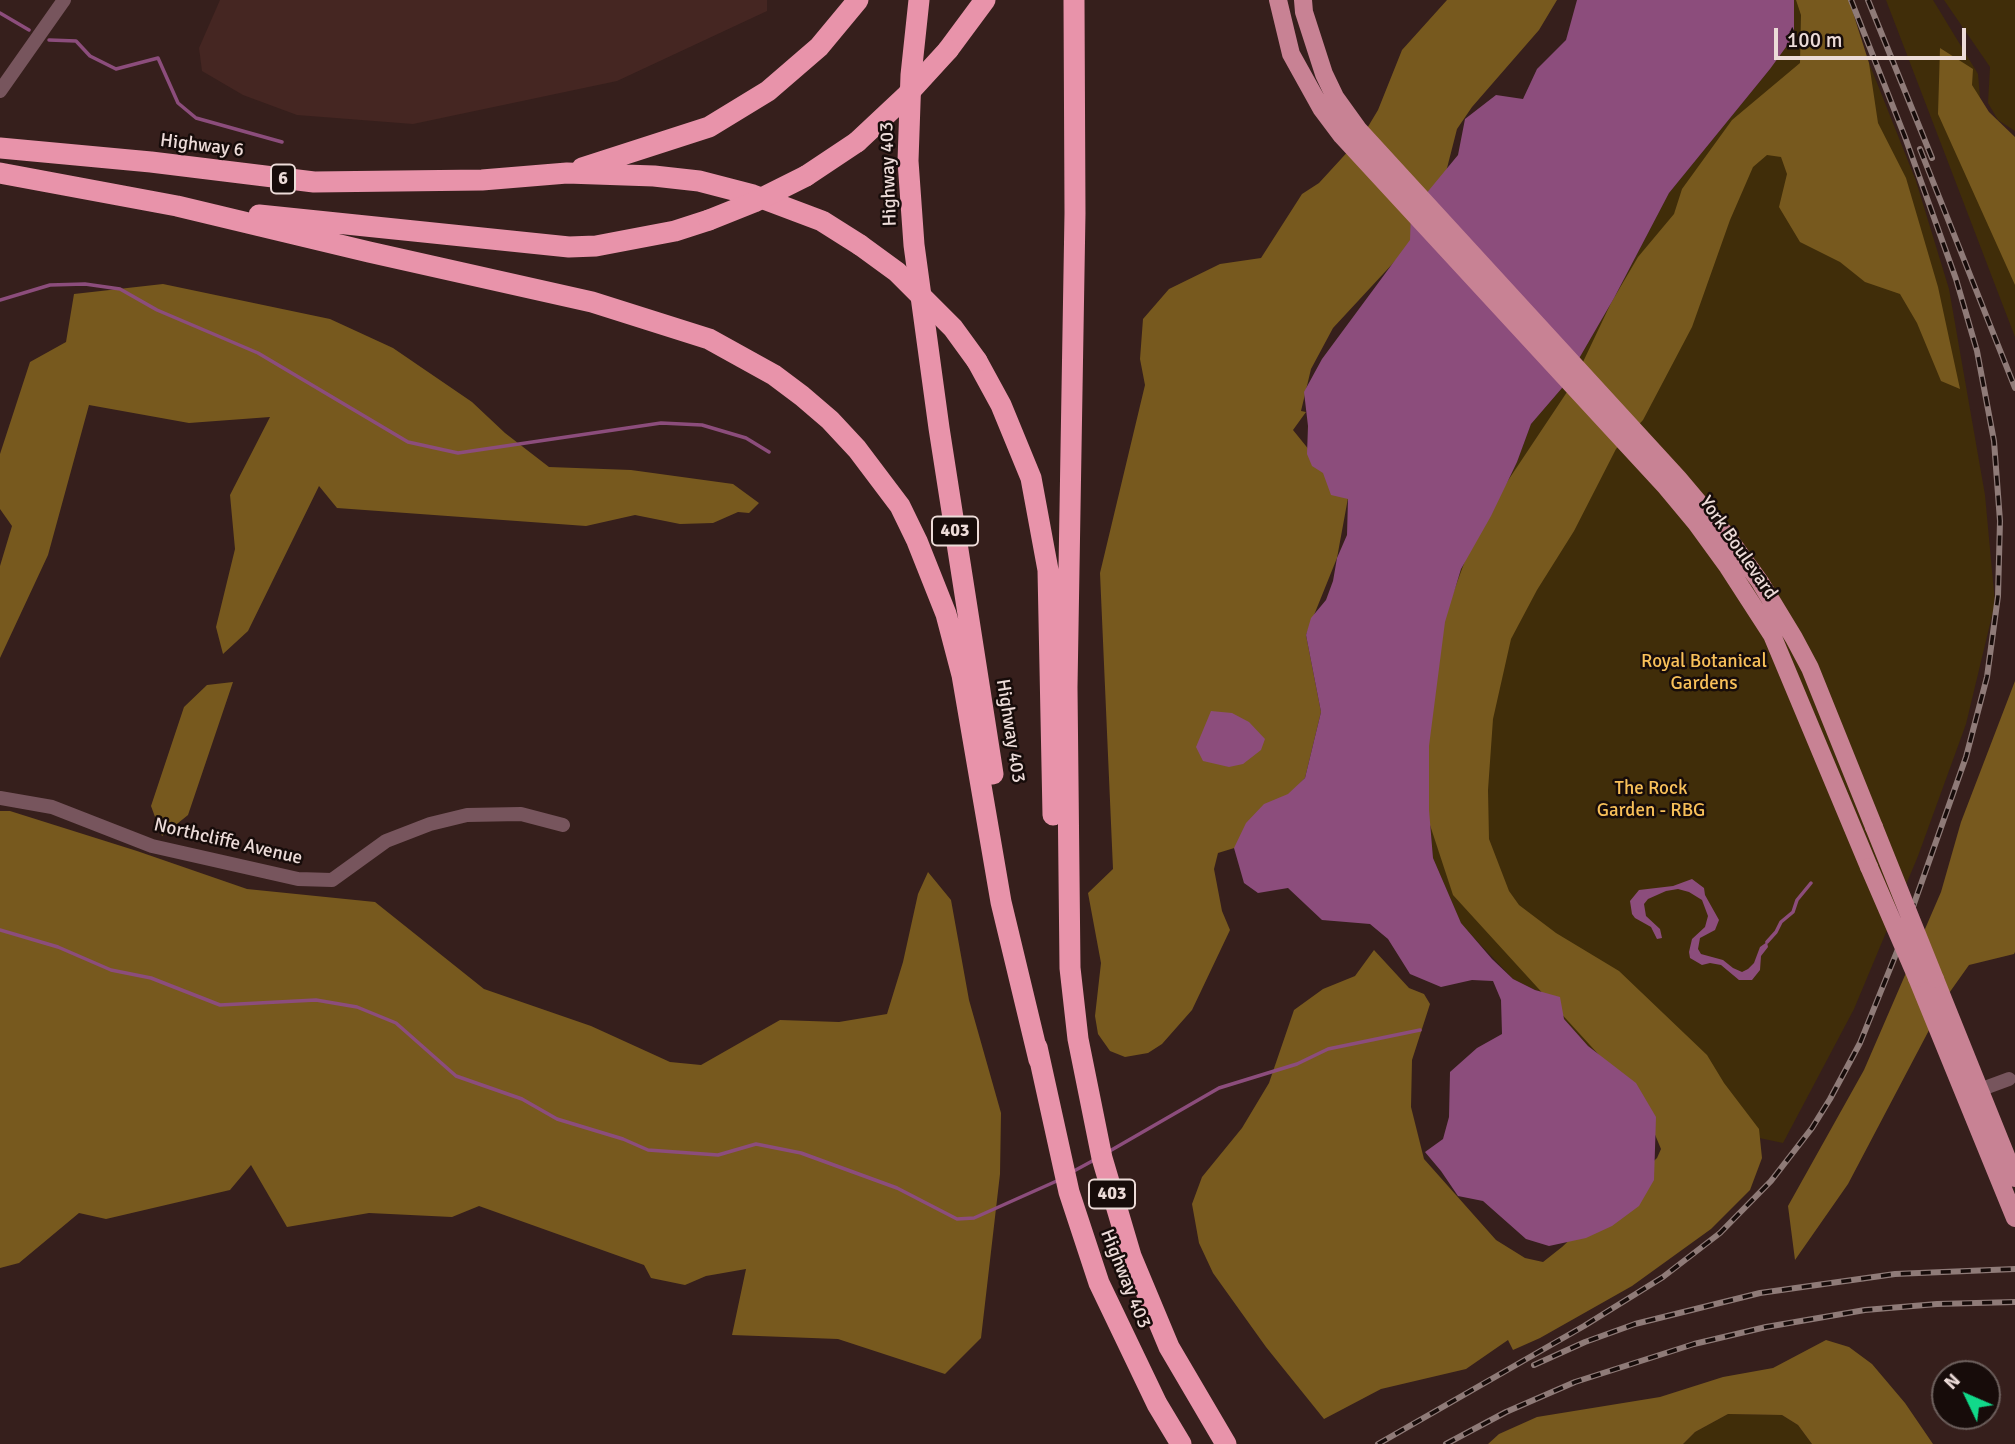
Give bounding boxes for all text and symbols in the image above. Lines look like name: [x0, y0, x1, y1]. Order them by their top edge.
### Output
scale bar: [1777, 14, 1969, 58]
text: 100 m: [1787, 27, 1842, 53]
street label: Highway 403: [876, 121, 902, 227]
street label: Highway 6: [159, 130, 245, 162]
road number: 6: [271, 164, 295, 194]
street label: York Boulevard: [1694, 492, 1782, 604]
road number: 403: [932, 516, 978, 546]
park label: Royal Botanical Gardens: [1641, 651, 1767, 695]
street label: Highway 403: [991, 677, 1029, 785]
park label: The Rock Garden - RBG: [1597, 778, 1705, 822]
street label: Northcliffe Avenue: [151, 814, 305, 870]
road number: 403: [1089, 1180, 1135, 1209]
street label: Highway 403: [1095, 1226, 1155, 1332]
north arrow: [1931, 1360, 2001, 1430]
text: N: [1939, 1369, 1966, 1395]

